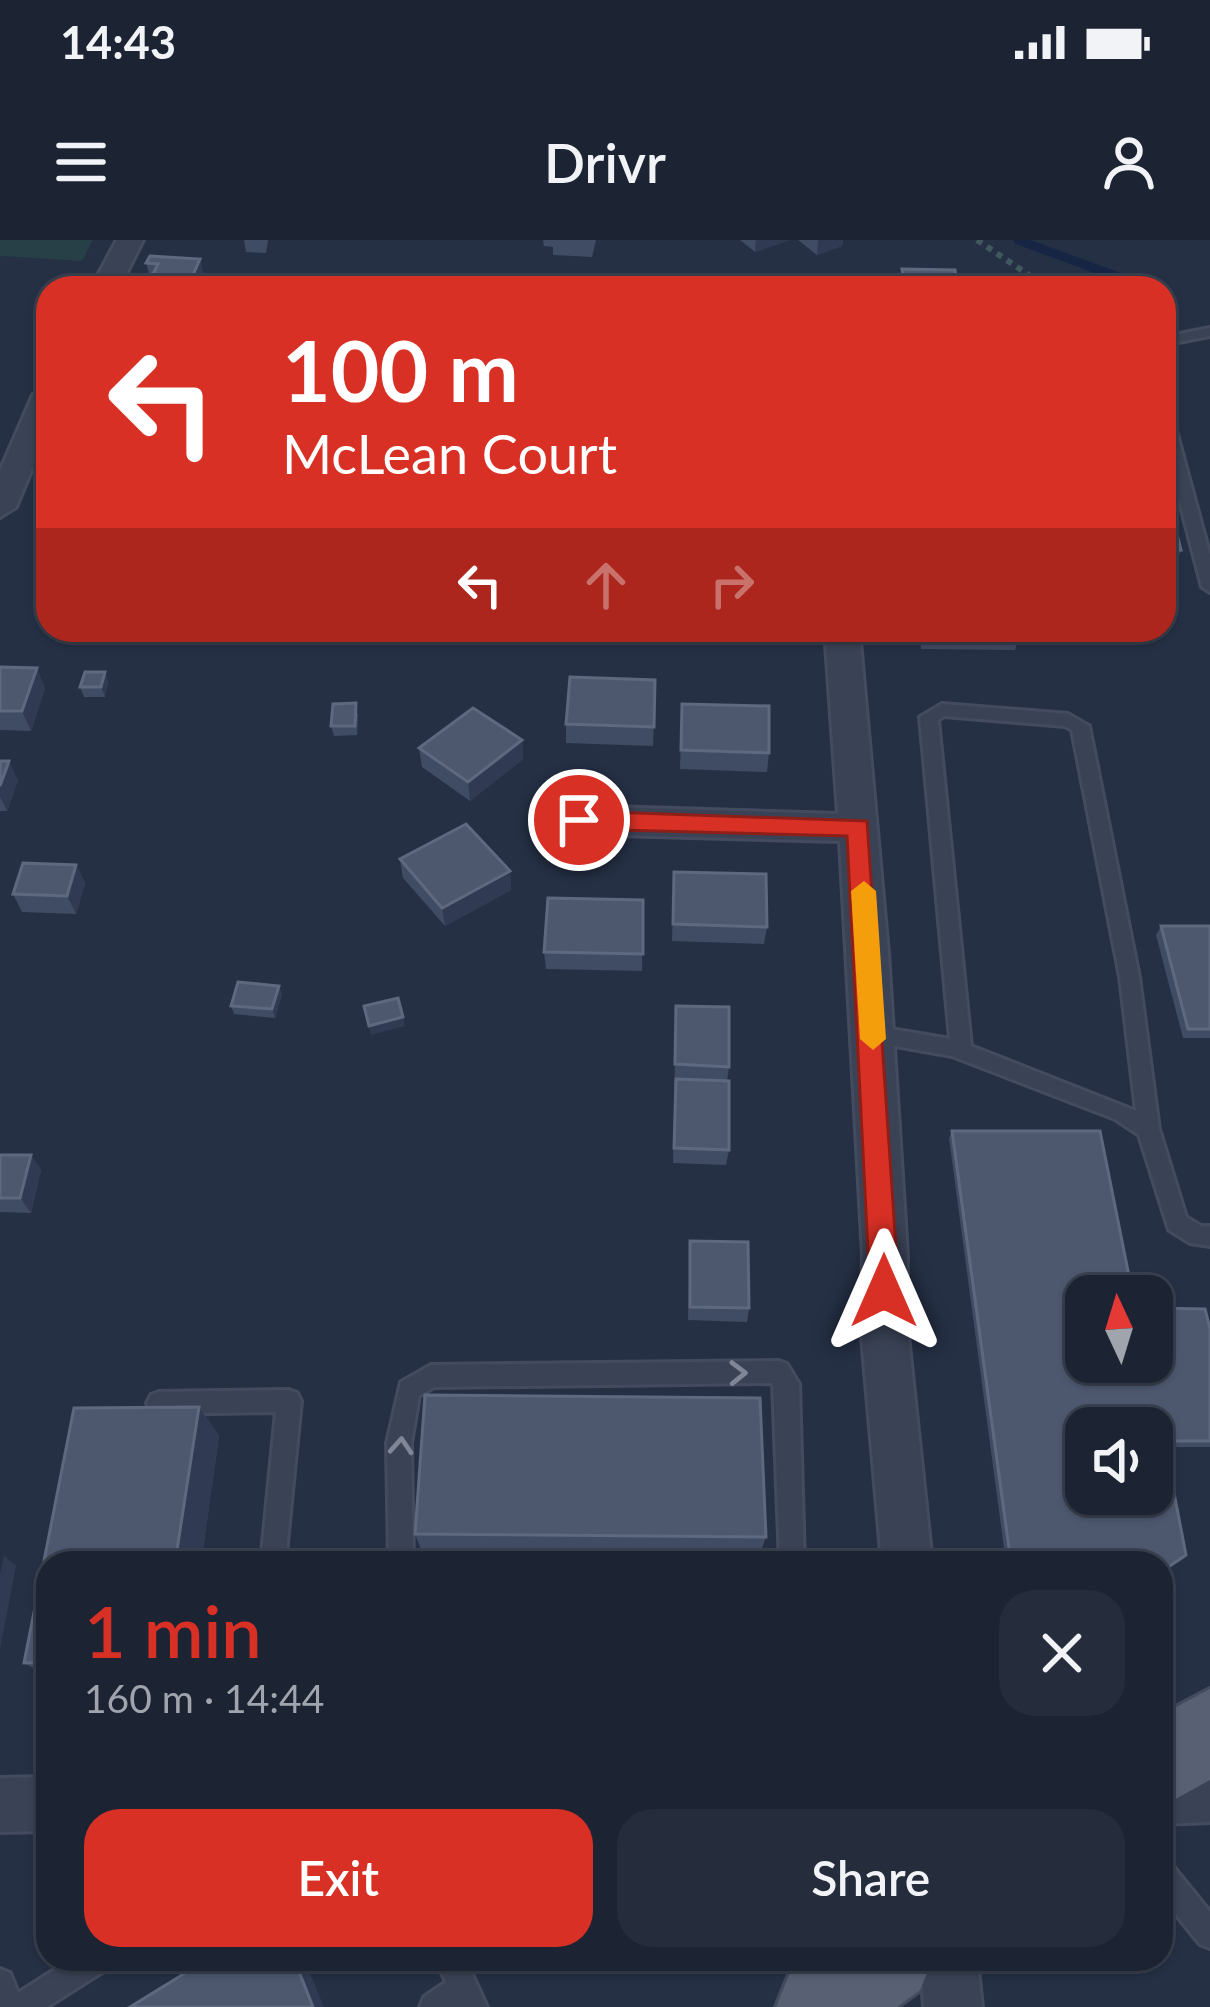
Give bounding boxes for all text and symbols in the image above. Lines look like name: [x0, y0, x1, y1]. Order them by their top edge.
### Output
text: 14:43: [60, 15, 176, 69]
icon: menu: [48, 129, 114, 195]
icon: person: [1096, 129, 1162, 195]
text: Drivr: [544, 130, 666, 195]
text: 100 m: [282, 319, 519, 420]
icon: left: [84, 324, 240, 480]
text: McLean Court: [282, 421, 617, 486]
icon: left: [447, 552, 513, 618]
icon: ahead: [573, 552, 639, 618]
icon: right: [699, 552, 765, 618]
pin: [528, 769, 630, 871]
icon: arrive: [546, 787, 612, 853]
position arrow: [821, 1228, 947, 1354]
north arrow: [1065, 1275, 1173, 1383]
map controls: [1065, 1275, 1173, 1515]
one-way arrow: [730, 1360, 748, 1386]
button: sound: [1065, 1407, 1173, 1515]
one-way arrow: [388, 1436, 414, 1455]
text: 1 min: [84, 1587, 262, 1673]
button: close: [999, 1590, 1125, 1716]
text: 160 m · 14:44: [84, 1675, 324, 1721]
button: Exit: [84, 1809, 593, 1947]
button: Share: [617, 1809, 1125, 1947]

